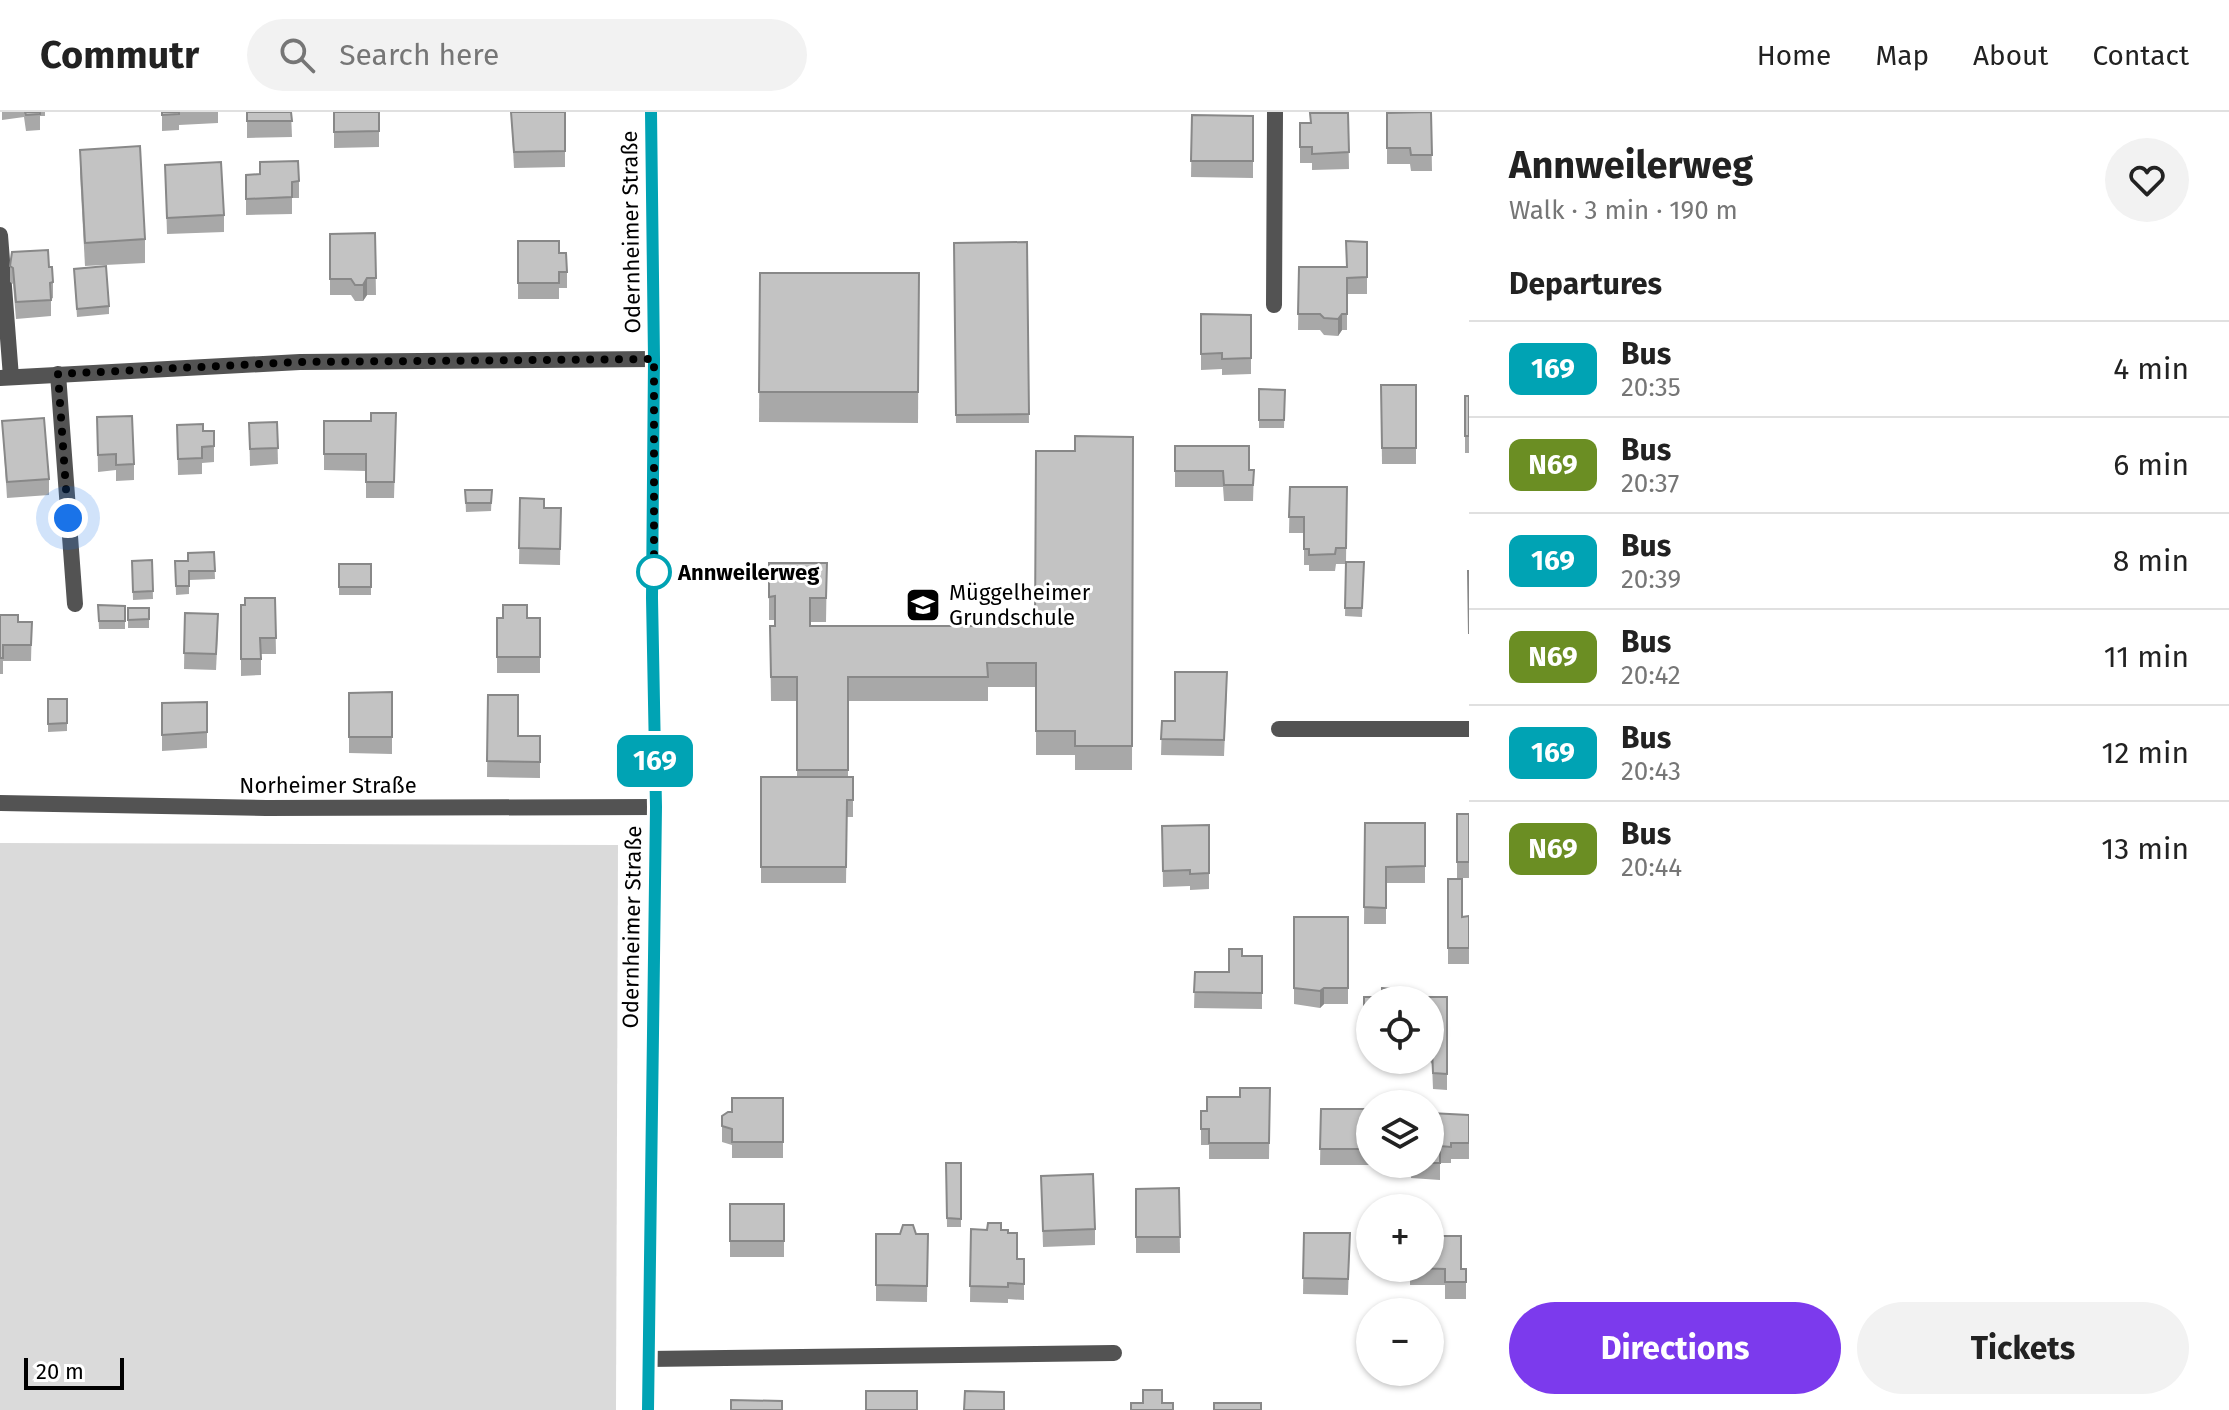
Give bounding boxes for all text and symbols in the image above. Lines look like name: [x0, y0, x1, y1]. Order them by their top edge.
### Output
search box: [247, 19, 807, 91]
text: Commutr: [40, 32, 199, 78]
icon: search: [275, 33, 319, 77]
text: Search here: [339, 37, 499, 73]
text: Home: [1757, 39, 1831, 72]
text: Map: [1875, 39, 1929, 72]
text: About: [1973, 39, 2048, 72]
text: Contact: [2092, 39, 2189, 72]
street label: Odernheimer Straße: [616, 130, 646, 334]
button: heart: [2105, 138, 2189, 222]
text: Annweilerweg: [1509, 142, 1753, 188]
text: Walk · 3 min · 190 m: [1509, 195, 1738, 226]
text: Departures: [1509, 266, 1662, 302]
text: Bus: [1621, 336, 1671, 372]
text: 4 min: [2113, 351, 2189, 387]
text: 169: [1531, 352, 1575, 385]
text: 20:35: [1621, 372, 1681, 403]
text: Bus: [1621, 432, 1671, 468]
text: 6 min: [2113, 447, 2189, 483]
text: N69: [1528, 448, 1578, 481]
text: 20:37: [1621, 468, 1679, 499]
your location: [48, 498, 88, 538]
text: Bus: [1621, 528, 1671, 564]
text: 8 min: [2113, 543, 2189, 579]
text: 169: [1531, 544, 1575, 577]
marker: Annweilerweg: [637, 555, 671, 589]
place label: Annweilerweg: [677, 559, 820, 586]
text: 20:39: [1621, 564, 1681, 595]
place label: Müggelheimer Grundschule: [949, 579, 1091, 631]
school or university icon: Müggelheimer Grundschule: [904, 586, 942, 624]
text: Bus: [1621, 624, 1671, 660]
text: 11 min: [2104, 639, 2189, 675]
text: N69: [1528, 640, 1578, 673]
text: 20:42: [1621, 660, 1681, 691]
text: Bus: [1621, 720, 1671, 756]
line badge: 169: [609, 735, 701, 787]
text: 12 min: [2101, 735, 2189, 771]
text: 169: [1531, 736, 1575, 769]
text: 169: [633, 744, 677, 777]
text: 20:43: [1621, 756, 1681, 787]
street label: Norheimer Straße: [239, 772, 417, 799]
text: Bus: [1621, 816, 1671, 852]
street label: Odernheimer Straße: [617, 825, 647, 1029]
text: 13 min: [2101, 831, 2189, 867]
text: N69: [1528, 832, 1578, 865]
text: 20:44: [1621, 852, 1682, 883]
map controls: [1356, 986, 1444, 1386]
button: locate: [1356, 986, 1444, 1074]
button: layers: [1356, 1090, 1444, 1178]
button: +: [1356, 1194, 1444, 1282]
button: −: [1356, 1298, 1444, 1386]
button: Directions: [1509, 1302, 1841, 1394]
button: Tickets: [1857, 1302, 2189, 1394]
scale bar: [24, 1354, 124, 1390]
text: 20 m: [36, 1358, 84, 1385]

